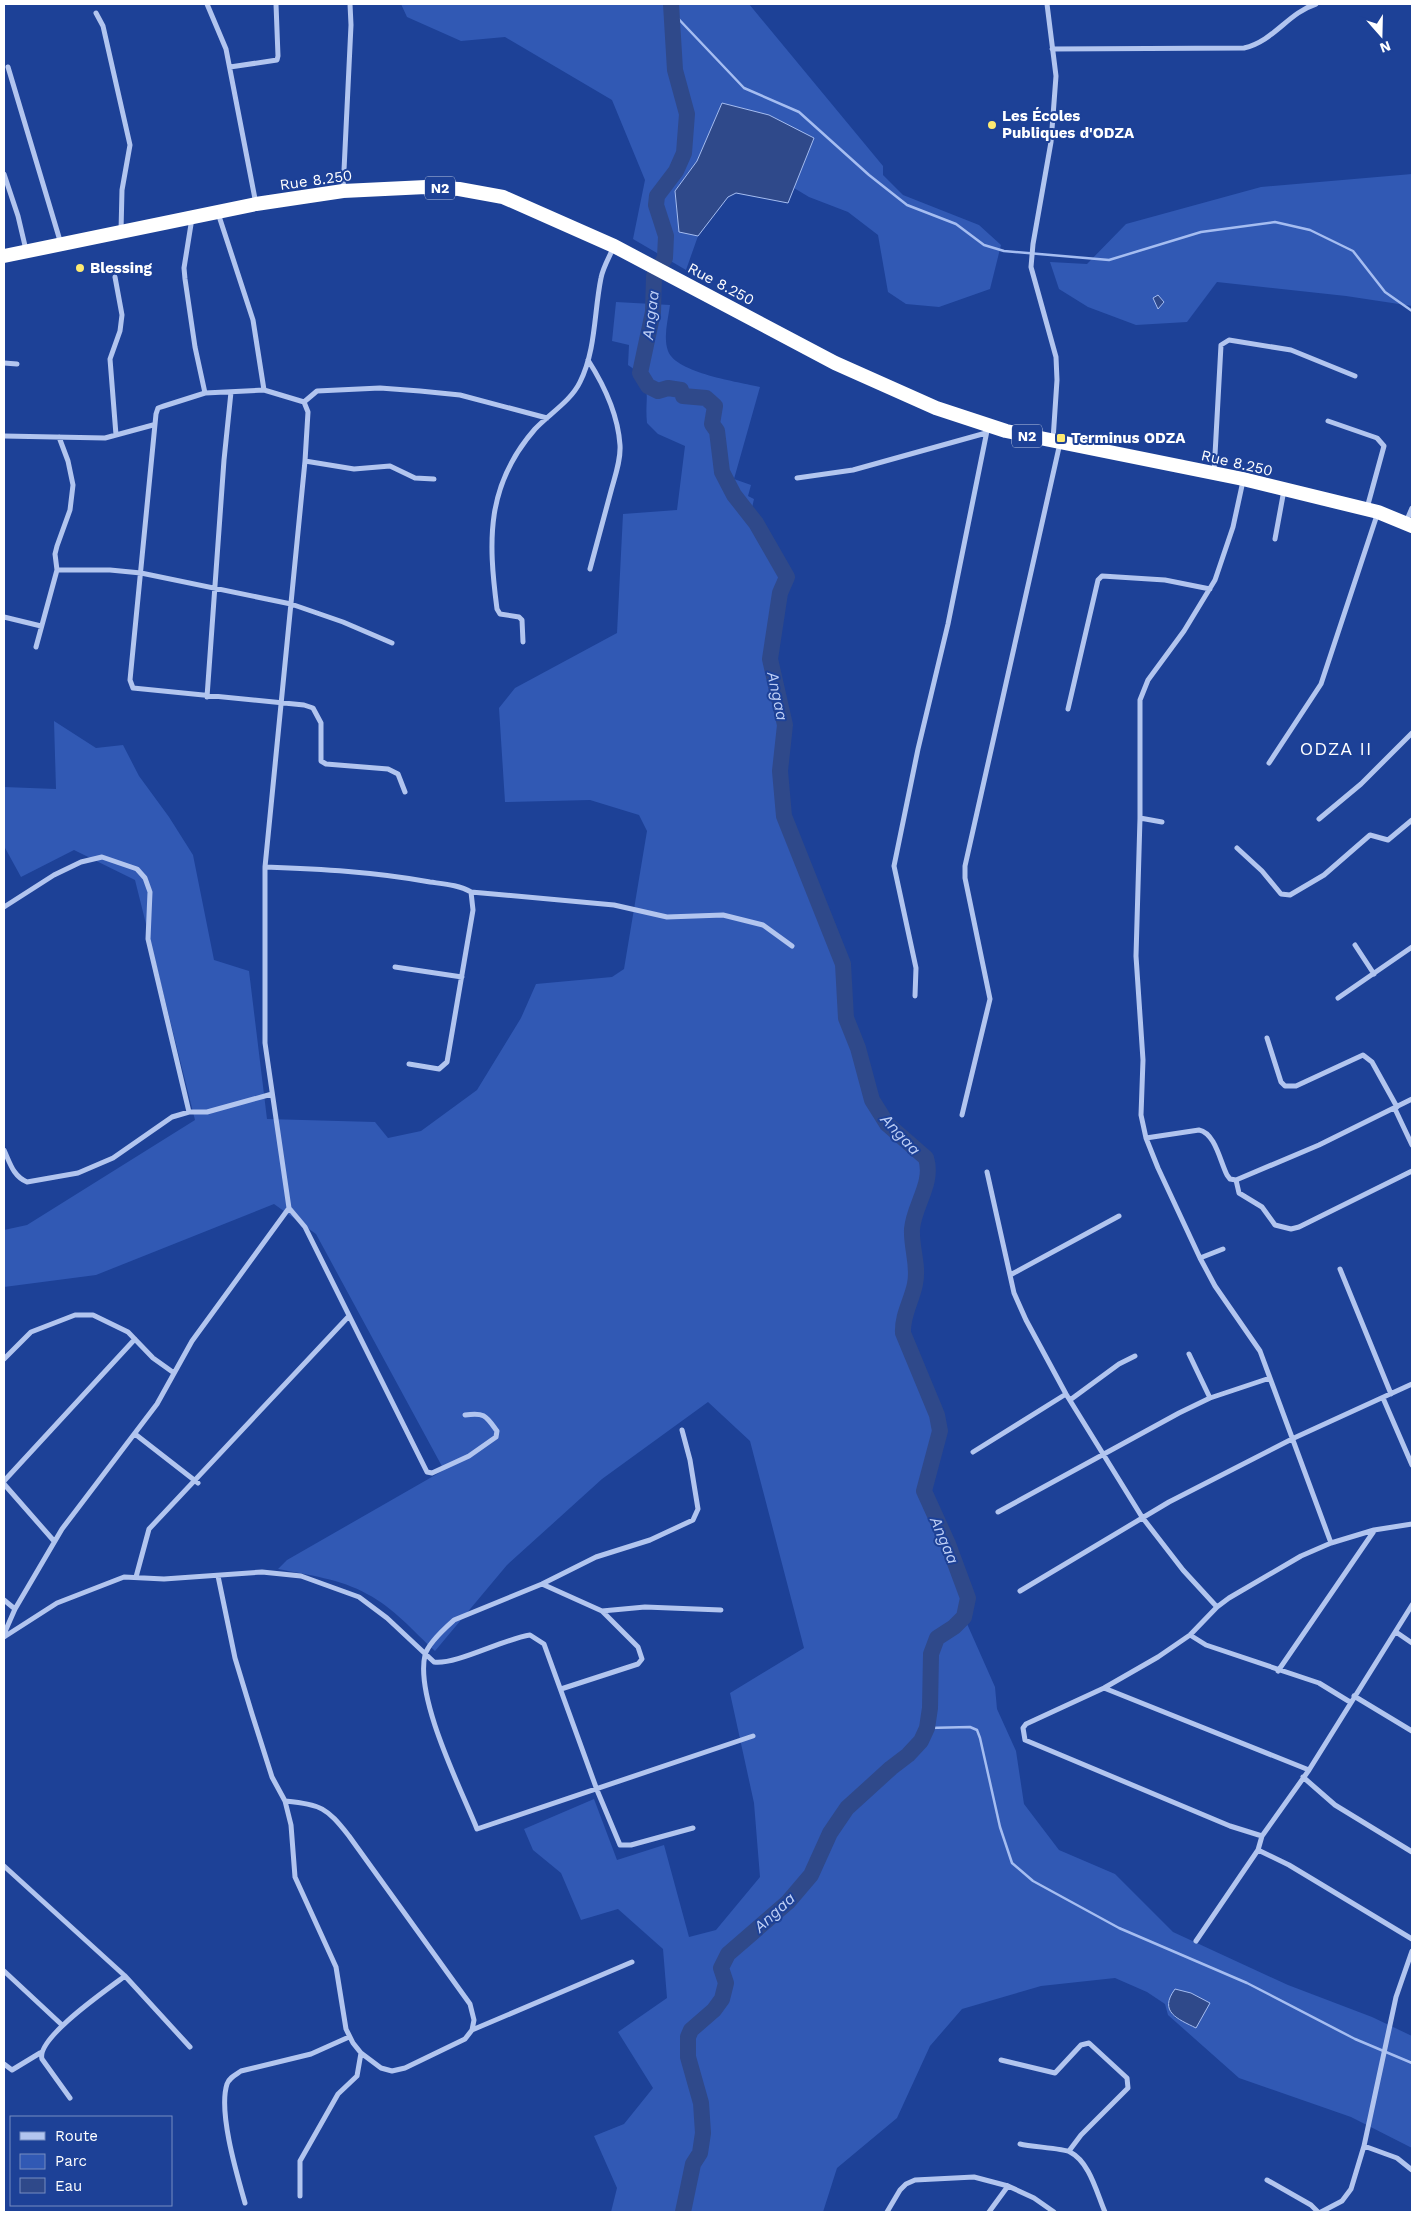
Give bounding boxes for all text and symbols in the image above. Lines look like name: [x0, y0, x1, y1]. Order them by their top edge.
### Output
north arrow: [1356, 10, 1406, 60]
text: N: [1378, 38, 1393, 57]
place label: Les Écoles Publiques d'ODZA: [1002, 107, 1135, 142]
marker: Les Écoles Publiques d'ODZA: [986, 119, 998, 131]
street label: Rue 8.250: [279, 166, 353, 194]
road number: N2: [425, 177, 455, 200]
place label: Blessing: [90, 259, 153, 277]
street label: Rue 8.250: [685, 259, 757, 309]
marker: Blessing: [74, 262, 86, 274]
water label: Angaa: [638, 289, 663, 342]
road number: N2: [1012, 424, 1042, 448]
place label: Terminus ODZA: [1071, 429, 1186, 447]
marker: Terminus ODZA: [1055, 432, 1067, 444]
street label: Rue 8.250: [1199, 446, 1275, 480]
water label: Angaa: [763, 669, 792, 722]
district label: ODZA II: [1300, 738, 1372, 759]
water label: Angaa: [876, 1109, 925, 1159]
water label: Angaa: [926, 1513, 963, 1567]
water label: Angaa: [749, 1888, 799, 1937]
legend: [10, 2116, 172, 2206]
text: Route: [55, 2127, 98, 2145]
text: Parc: [55, 2152, 87, 2170]
text: Eau: [55, 2177, 82, 2195]

